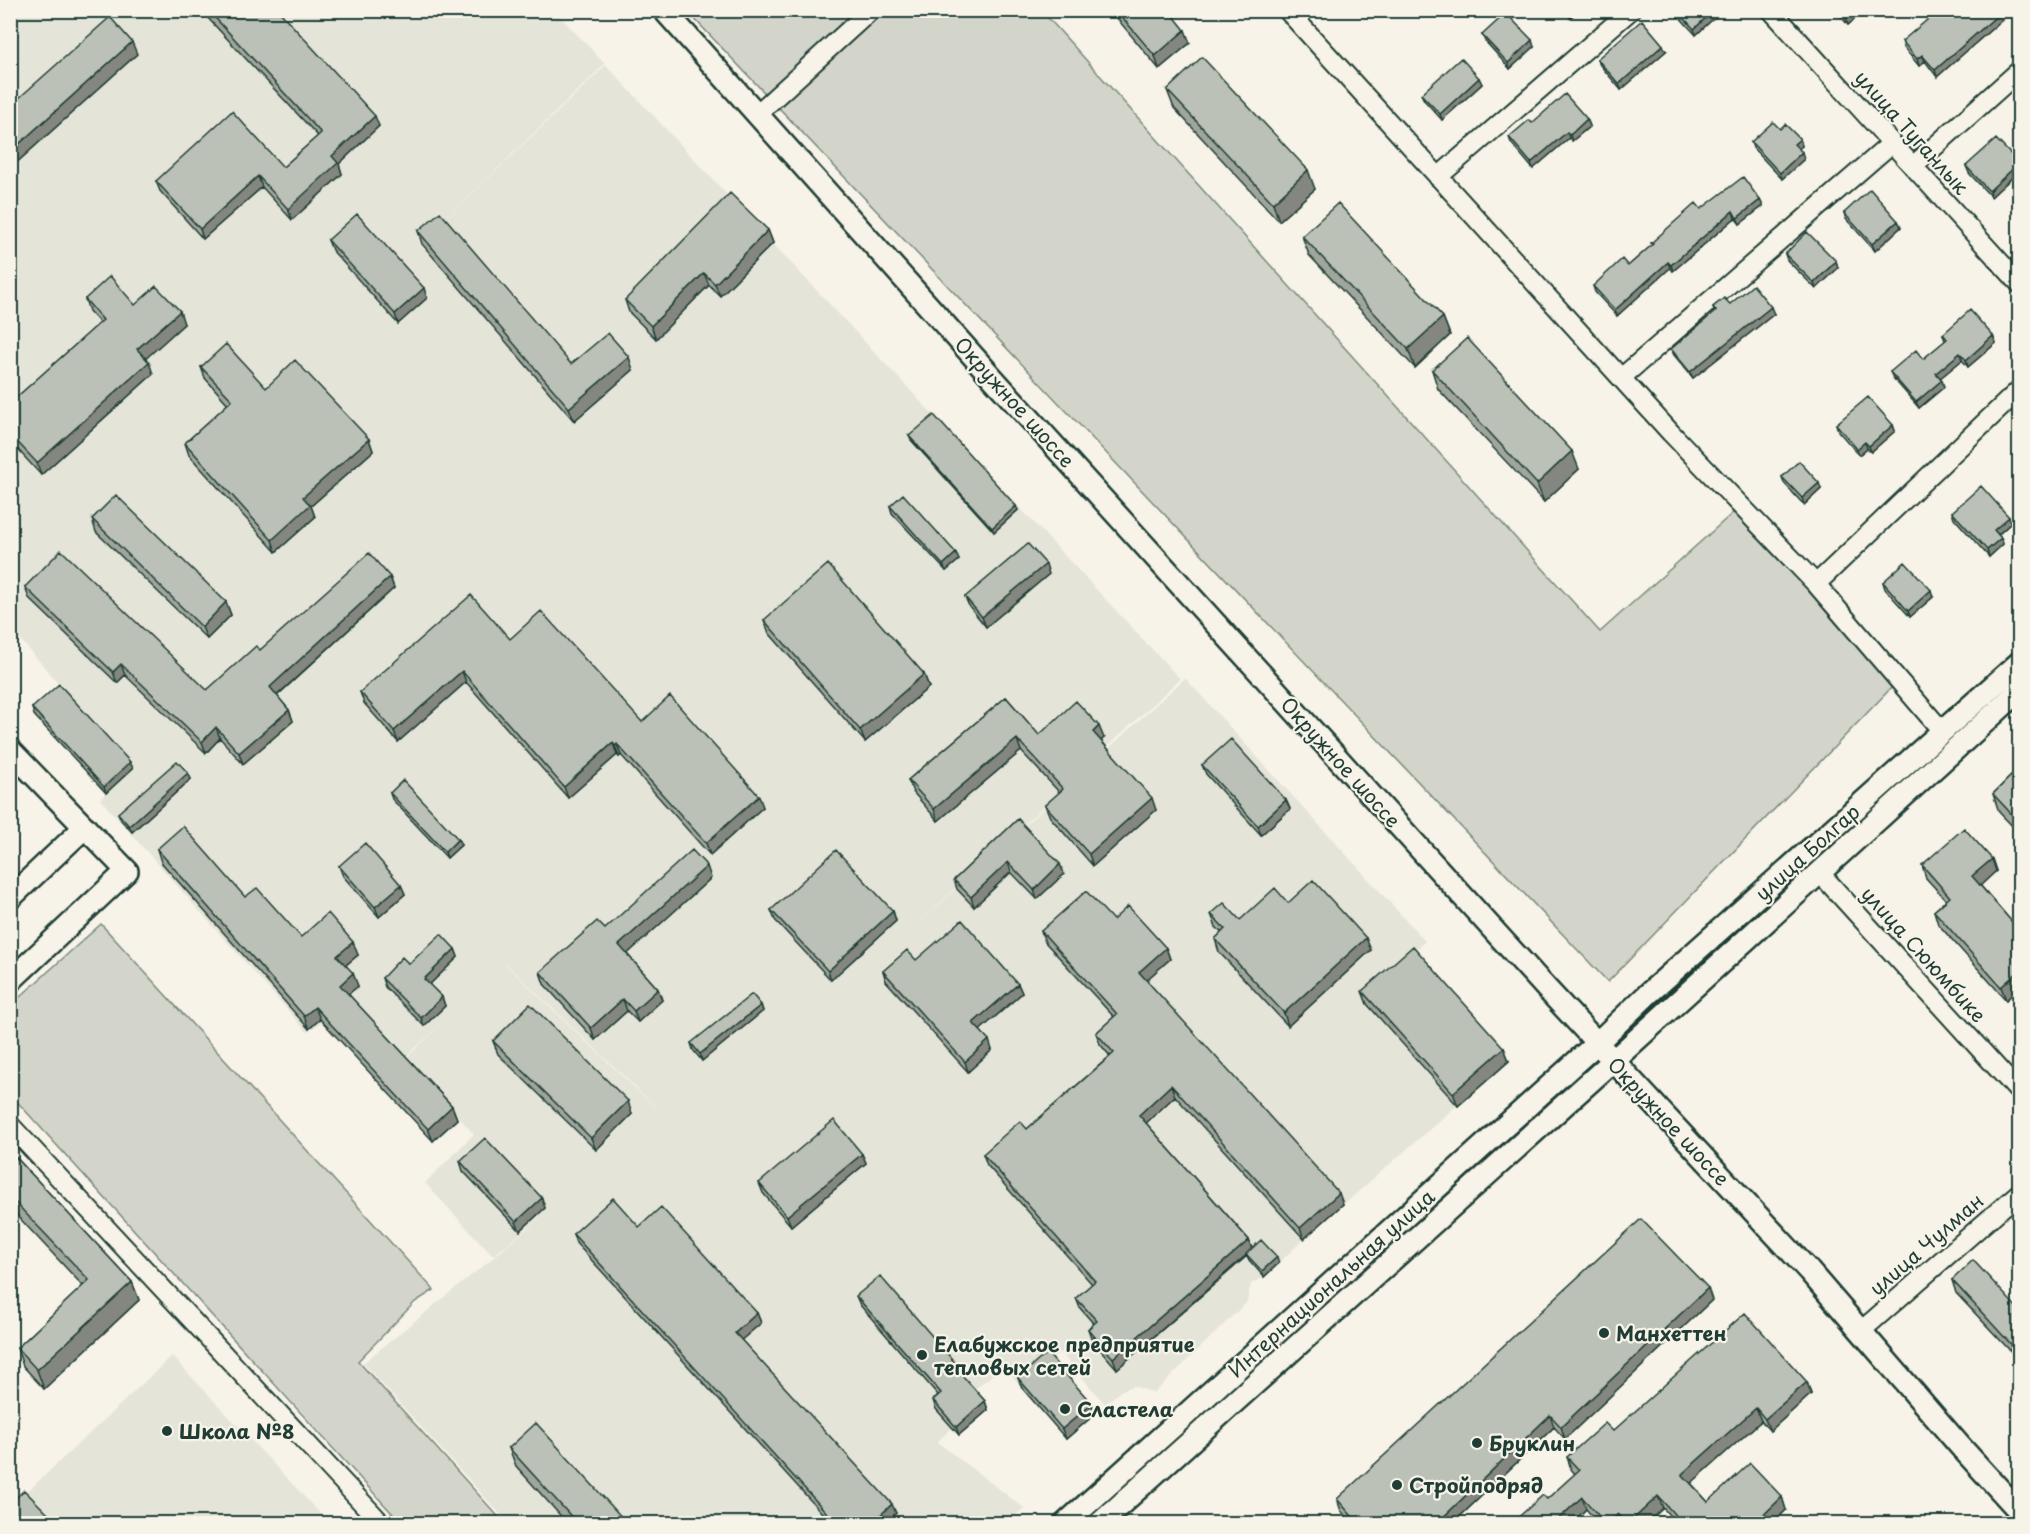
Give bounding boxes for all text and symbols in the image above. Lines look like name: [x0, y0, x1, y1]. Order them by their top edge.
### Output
street label: улица Туганлык: [1848, 63, 1976, 201]
street label: Окружное шоссе: [948, 330, 1082, 474]
street label: Окружное шоссе: [1274, 690, 1408, 834]
street label: улица Болгар: [1748, 797, 1866, 907]
street label: улица Сююмбике: [1855, 879, 1993, 1029]
street label: Окружное шоссе: [1601, 1050, 1737, 1192]
street label: Интернациональная улица: [1221, 1182, 1441, 1384]
street label: улица Чулман: [1862, 1186, 1990, 1302]
place label: Манхеттен: [1616, 1318, 1726, 1348]
marker: Манхеттен: [1597, 1326, 1611, 1340]
place label: Елабужское предприятие тепловых сетей: [934, 1329, 1195, 1382]
marker: Елабужское предприятие тепловых сетей: [915, 1348, 929, 1362]
place label: Сластела: [1077, 1394, 1174, 1424]
marker: Сластела: [1058, 1402, 1072, 1416]
place label: Школа №8: [179, 1416, 295, 1446]
marker: Школа №8: [160, 1424, 174, 1438]
place label: Бруклин: [1489, 1428, 1575, 1458]
marker: Бруклин: [1470, 1436, 1484, 1450]
place label: Стройподряд: [1409, 1470, 1543, 1500]
marker: Стройподряд: [1390, 1478, 1404, 1492]

